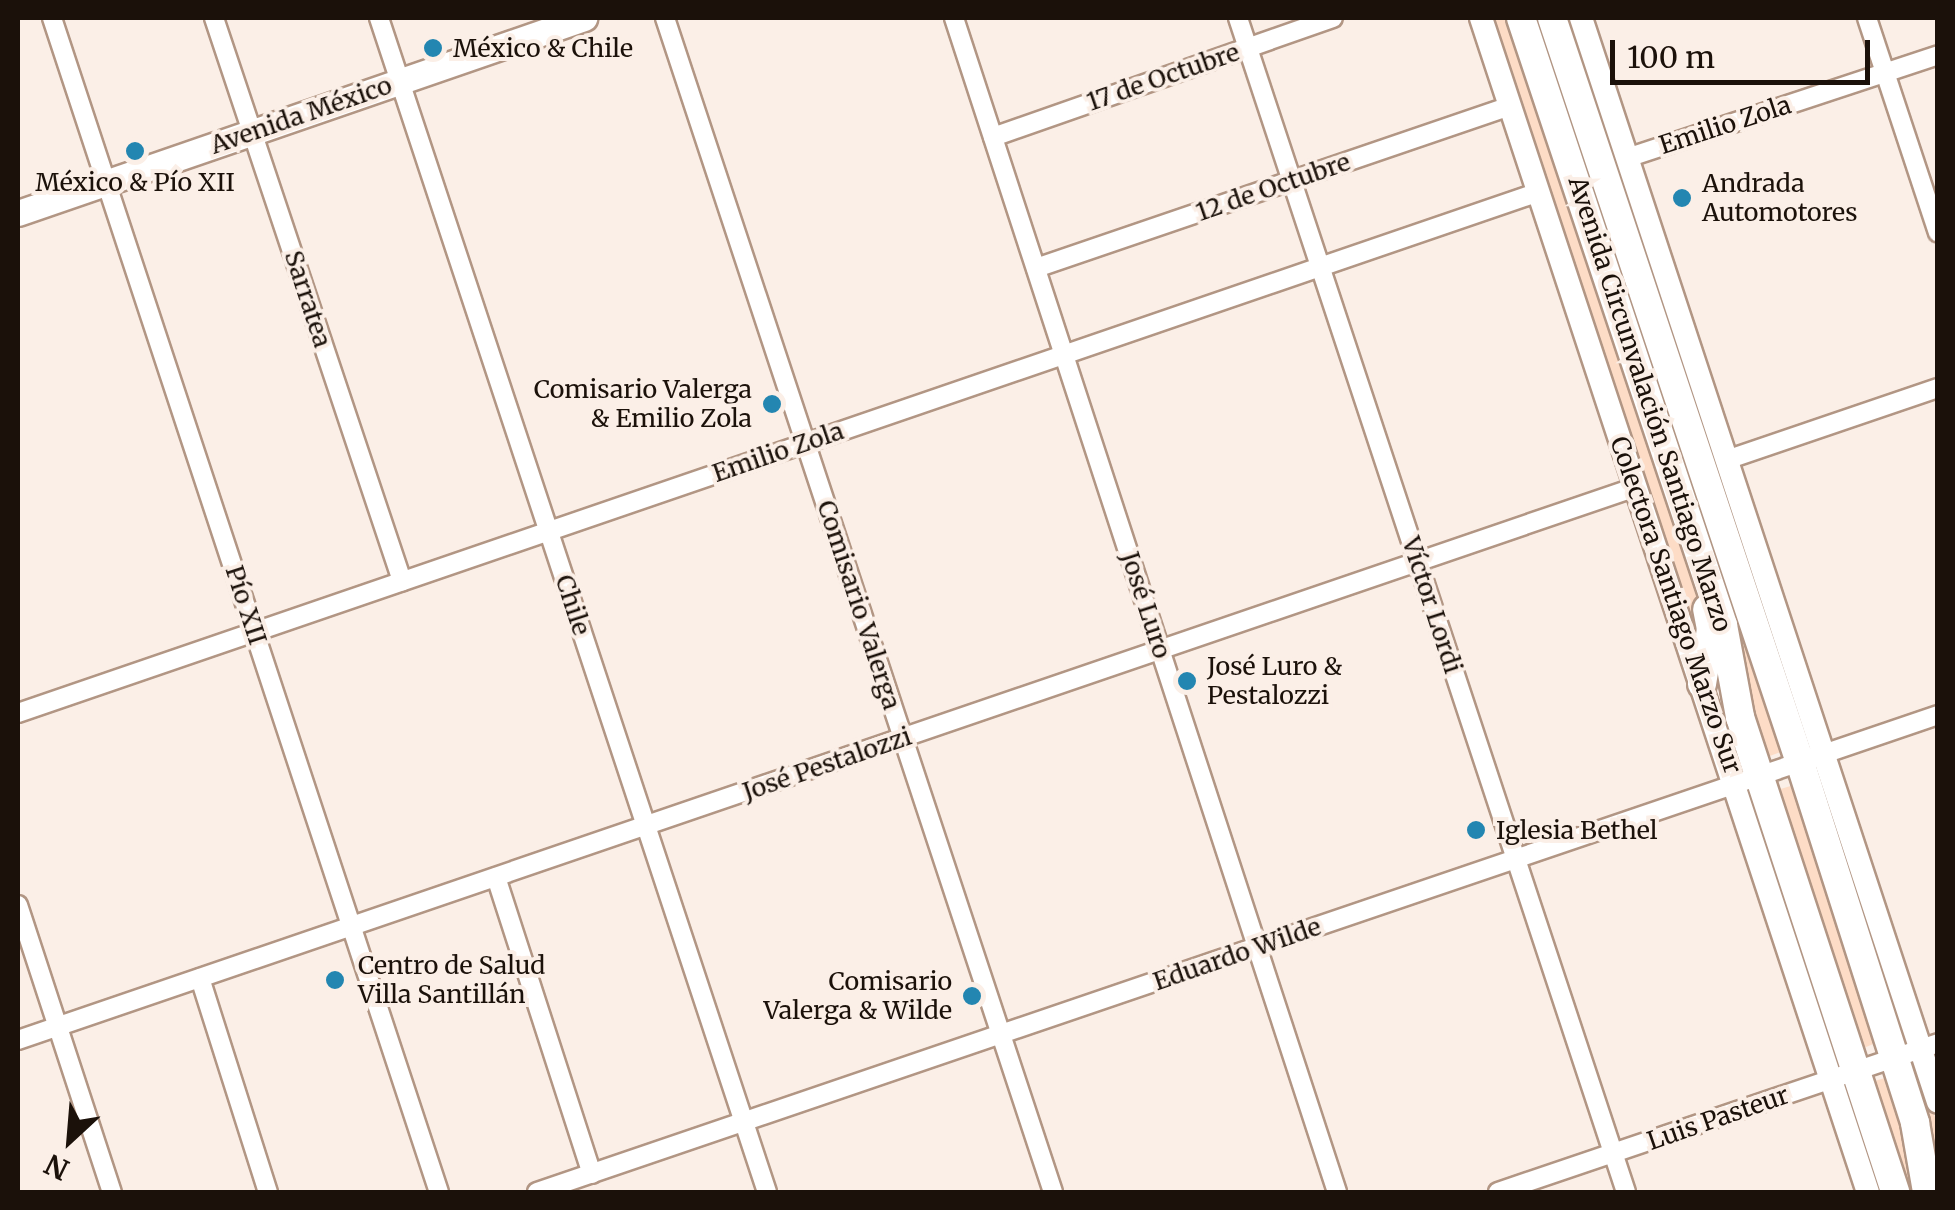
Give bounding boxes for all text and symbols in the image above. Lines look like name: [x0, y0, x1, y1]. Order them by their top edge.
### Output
scale bar: [1615, 20, 1875, 82]
place label: México & Chile: [453, 33, 633, 63]
marker: México & Chile: [422, 37, 444, 59]
street label: 17 de Octubre: [1083, 37, 1243, 117]
text: 100 m: [1627, 38, 1715, 76]
street label: Avenida México: [206, 70, 396, 160]
street label: Emilio Zola: [1655, 90, 1795, 160]
marker: México & Pío XII: [124, 140, 146, 162]
street label: 12 de Octubre: [1192, 147, 1354, 227]
place label: México & Pío XII: [35, 167, 235, 197]
place label: Andrada Automotores: [1702, 169, 1858, 228]
street label: Avenida Circunvalación Santiago Marzo: [1562, 173, 1738, 635]
marker: Andrada Automotores: [1671, 187, 1693, 209]
street label: Sarratea: [278, 247, 338, 351]
place label: Comisario Valerga & Emilio Zola: [534, 375, 752, 434]
marker: Comisario Valerga & Emilio Zola: [761, 393, 783, 415]
street label: Emilio Zola: [709, 416, 847, 488]
street label: Colectora Santiago Marzo Sur: [1604, 432, 1748, 778]
street label: Comisario Valerga: [811, 497, 907, 713]
street label: Víctor Lordi: [1396, 533, 1468, 677]
street label: José Luro: [1115, 548, 1177, 662]
street label: Pío XII: [219, 562, 273, 648]
street label: Chile: [549, 571, 597, 639]
place label: José Luro & Pestalozzi: [1207, 652, 1342, 711]
marker: José Luro & Pestalozzi: [1176, 670, 1198, 692]
street label: José Pestalozzi: [739, 721, 915, 807]
place label: Iglesia Bethel: [1496, 815, 1657, 845]
marker: Iglesia Bethel: [1465, 819, 1487, 841]
street label: Eduardo Wilde: [1149, 911, 1325, 997]
place label: Centro de Salud Villa Santillán: [358, 951, 545, 1010]
marker: Centro de Salud Villa Santillán: [322, 967, 348, 993]
place label: Comisario Valerga & Wilde: [763, 967, 952, 1026]
marker: Comisario Valerga & Wilde: [961, 985, 983, 1007]
street label: Luis Pasteur: [1643, 1080, 1793, 1156]
north arrow: [20, 1090, 120, 1190]
text: N: [39, 1146, 75, 1188]

